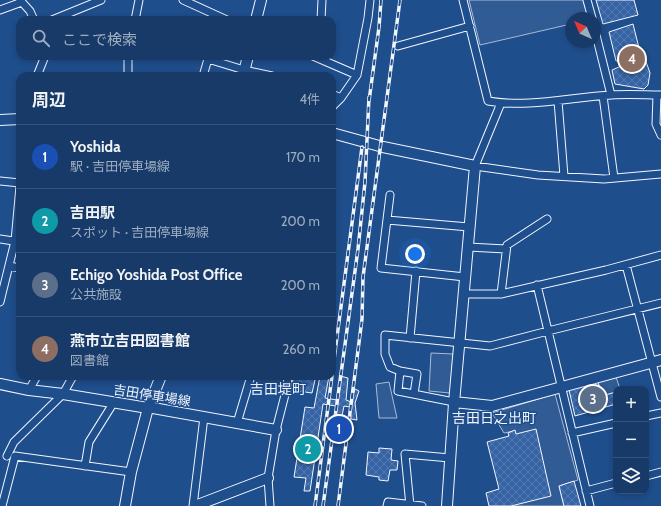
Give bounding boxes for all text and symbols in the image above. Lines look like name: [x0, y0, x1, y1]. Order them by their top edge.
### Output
north arrow: [565, 12, 601, 48]
search box: [16, 16, 336, 60]
icon: search: [30, 27, 52, 49]
text: ここで検索: [62, 31, 137, 49]
pin: 4: [619, 44, 645, 74]
text: 周辺: [32, 90, 66, 110]
text: 4件: [299, 91, 320, 107]
text: Yoshida: [70, 138, 121, 156]
text: 1: [43, 149, 47, 165]
text: 170 m: [286, 149, 320, 165]
text: 駅 · 吉田停車場線: [70, 158, 170, 174]
text: 吉田駅: [70, 204, 115, 222]
text: 2: [42, 213, 48, 229]
text: 200 m: [281, 213, 320, 229]
text: スポット · 吉田停車場線: [70, 224, 209, 240]
your location: [405, 244, 425, 264]
text: Echigo Yoshida Post Office: [70, 266, 242, 284]
text: 3: [41, 277, 49, 293]
text: 200 m: [281, 277, 320, 293]
text: 公共施設: [70, 286, 122, 302]
text: 燕市立吉田図書館: [70, 332, 190, 350]
text: 4: [41, 341, 49, 357]
text: 260 m: [282, 341, 320, 357]
text: 図書館: [70, 352, 109, 368]
district label: 吉田堤町: [250, 380, 306, 398]
street label: 吉田停車場線: [112, 381, 192, 409]
pin: 3: [580, 384, 606, 414]
map controls: [613, 386, 649, 494]
button: +: [613, 386, 649, 422]
district label: 吉田日之出町: [452, 409, 536, 427]
pin: 1: [326, 414, 352, 444]
button: −: [613, 422, 649, 458]
pin: 2: [295, 434, 321, 464]
button: layers: [613, 458, 649, 494]

